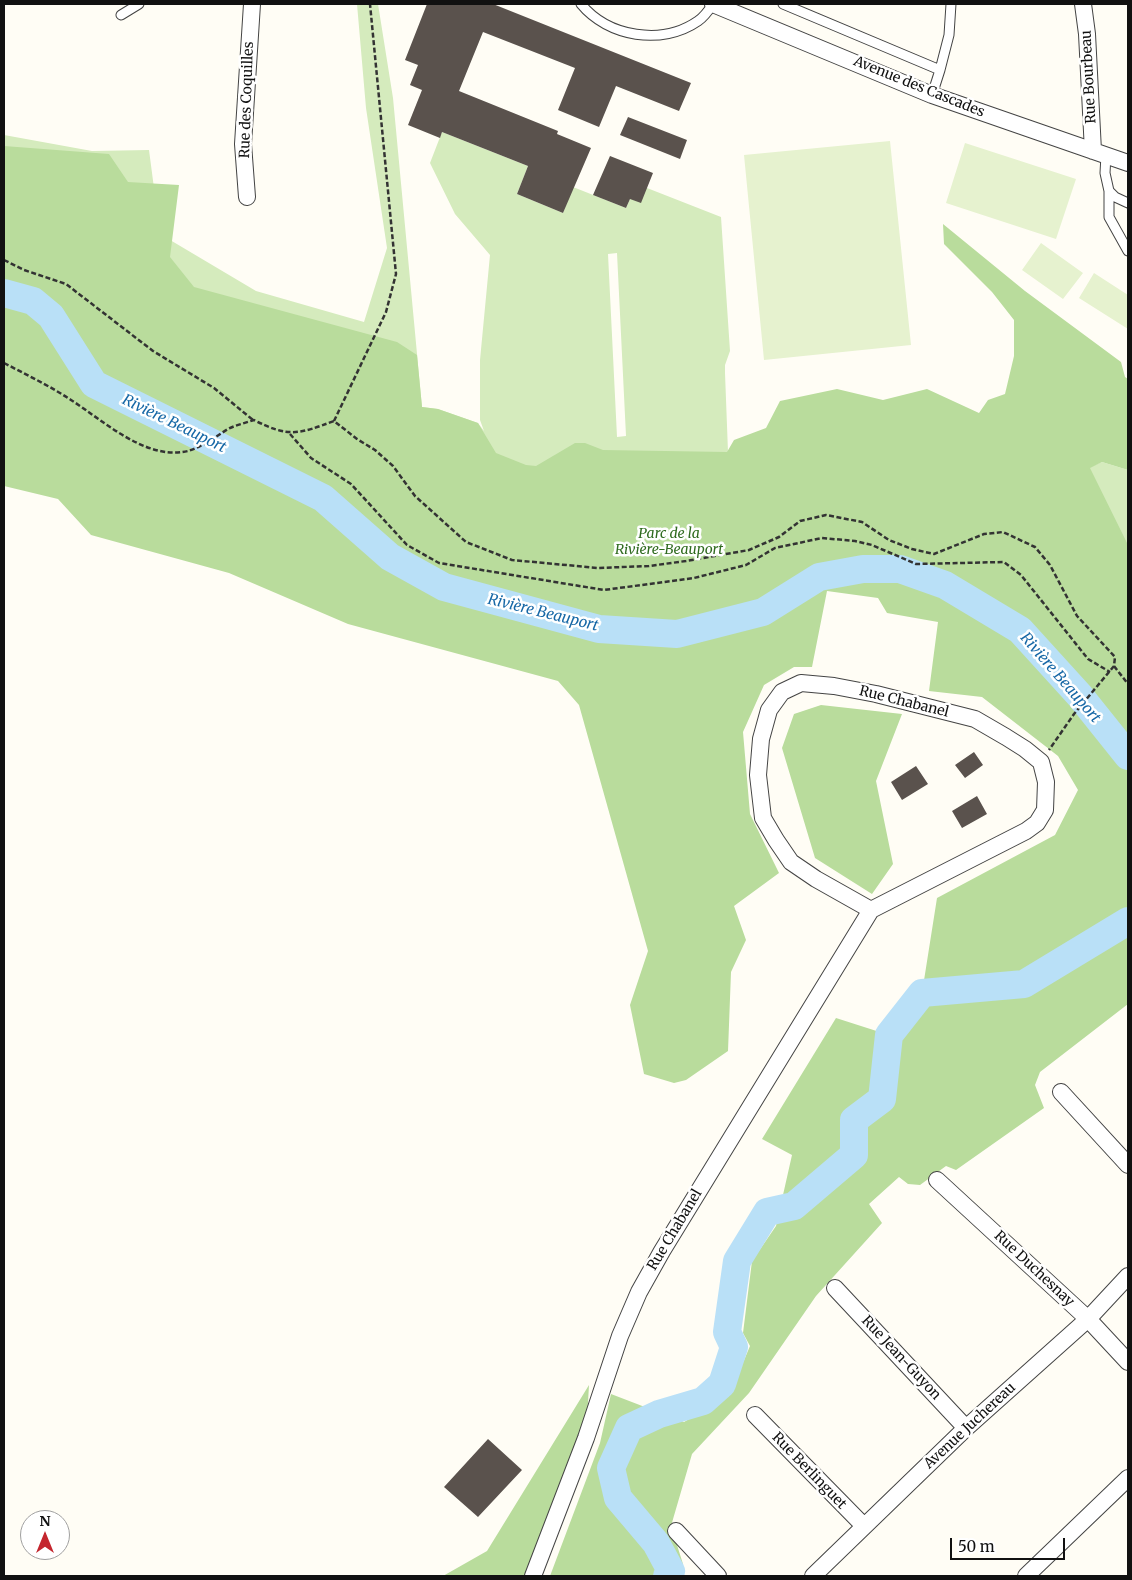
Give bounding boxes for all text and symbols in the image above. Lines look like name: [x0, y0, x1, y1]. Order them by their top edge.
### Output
street label: Rue Bourbeau: [1078, 30, 1100, 124]
street label: Rue des Coquilles: [237, 41, 257, 159]
street label: Avenue des Cascades: [851, 53, 987, 121]
water label: Rivière Beauport: [119, 391, 229, 457]
park label: Parc de la Rivière-Beauport: [615, 526, 723, 558]
water label: Rivière Beauport: [486, 591, 600, 635]
water label: Rivière Beauport: [1016, 629, 1104, 727]
street label: Rue Chabanel: [858, 683, 950, 721]
street label: Rue Chabanel: [644, 1186, 706, 1274]
street label: Rue Duchesnay: [990, 1228, 1078, 1310]
street label: Rue Jean-Guyon: [858, 1313, 944, 1403]
street label: Avenue Juchereau: [921, 1379, 1019, 1473]
street label: Rue Berlinguet: [768, 1429, 850, 1513]
north arrow: [20, 1510, 70, 1560]
text: N: [39, 1512, 51, 1530]
scale bar: [952, 1528, 1067, 1560]
text: 50 m: [958, 1537, 995, 1556]

